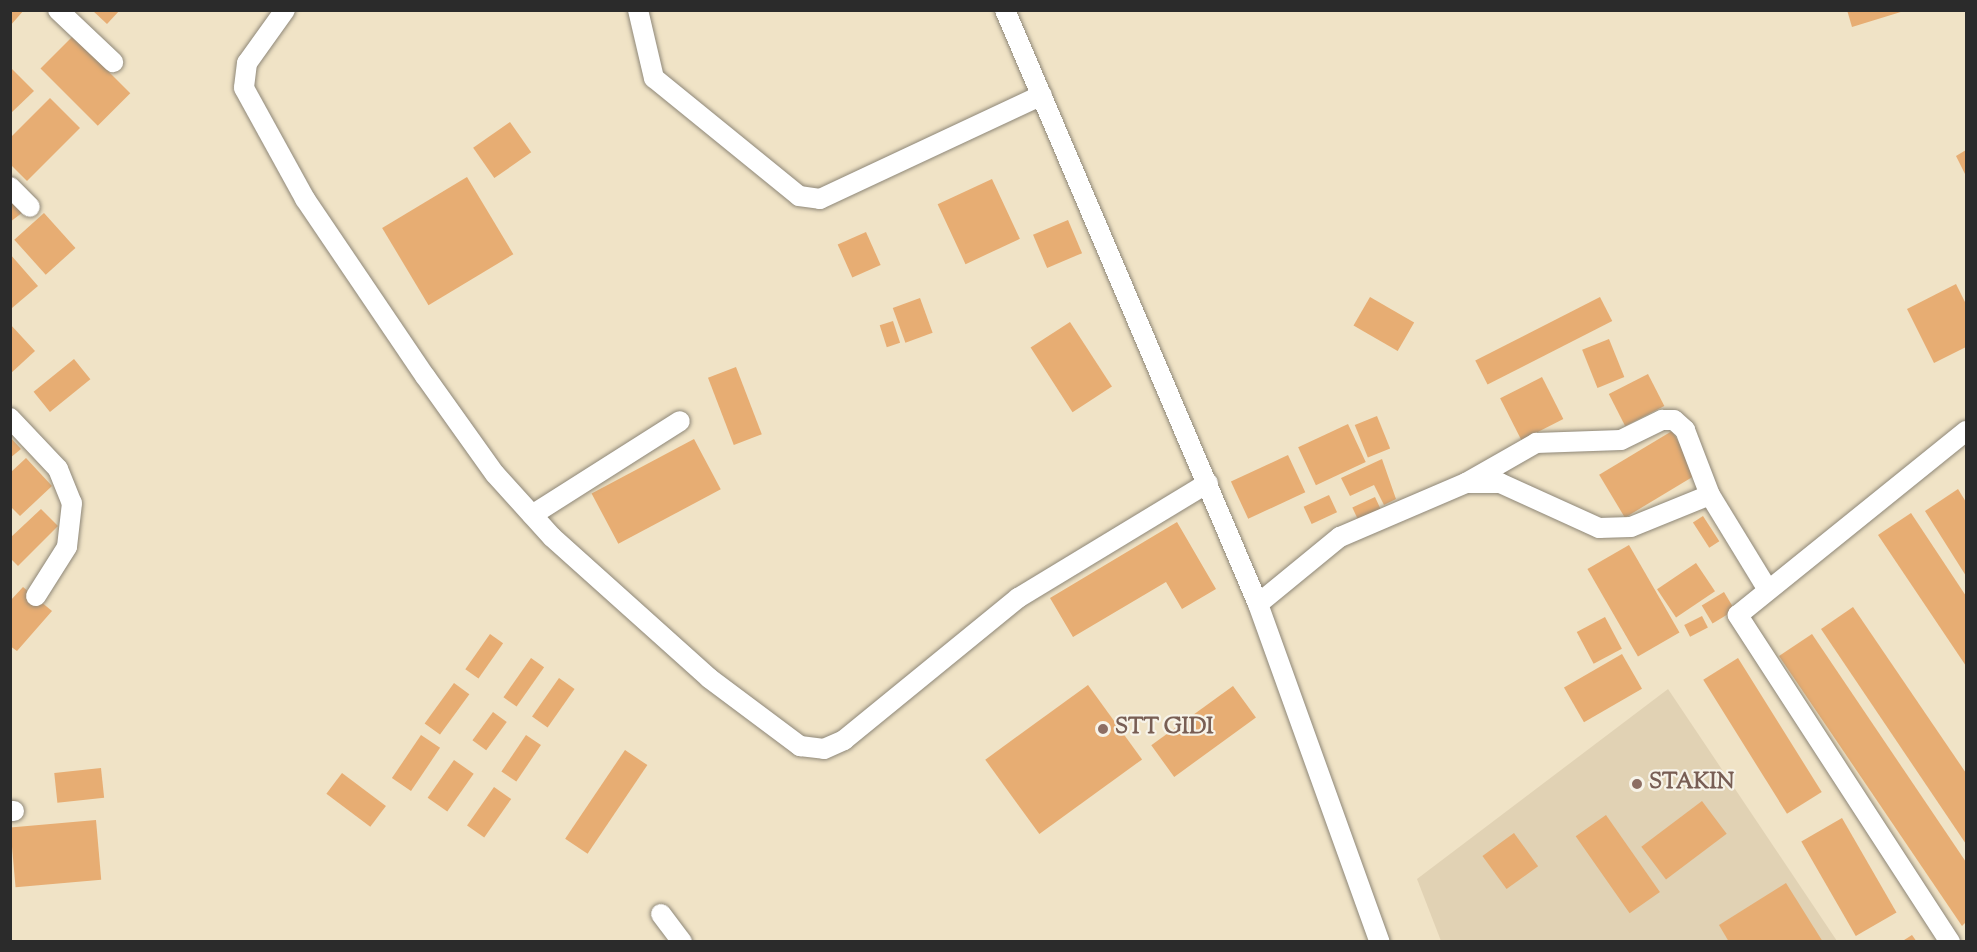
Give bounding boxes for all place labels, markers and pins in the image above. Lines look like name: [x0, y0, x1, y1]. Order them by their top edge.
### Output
place label: STT GIDI: [1115, 716, 1214, 742]
marker: STT GIDI: [1096, 722, 1110, 736]
place label: STAKIN: [1649, 771, 1734, 797]
marker: STAKIN: [1630, 777, 1644, 791]

